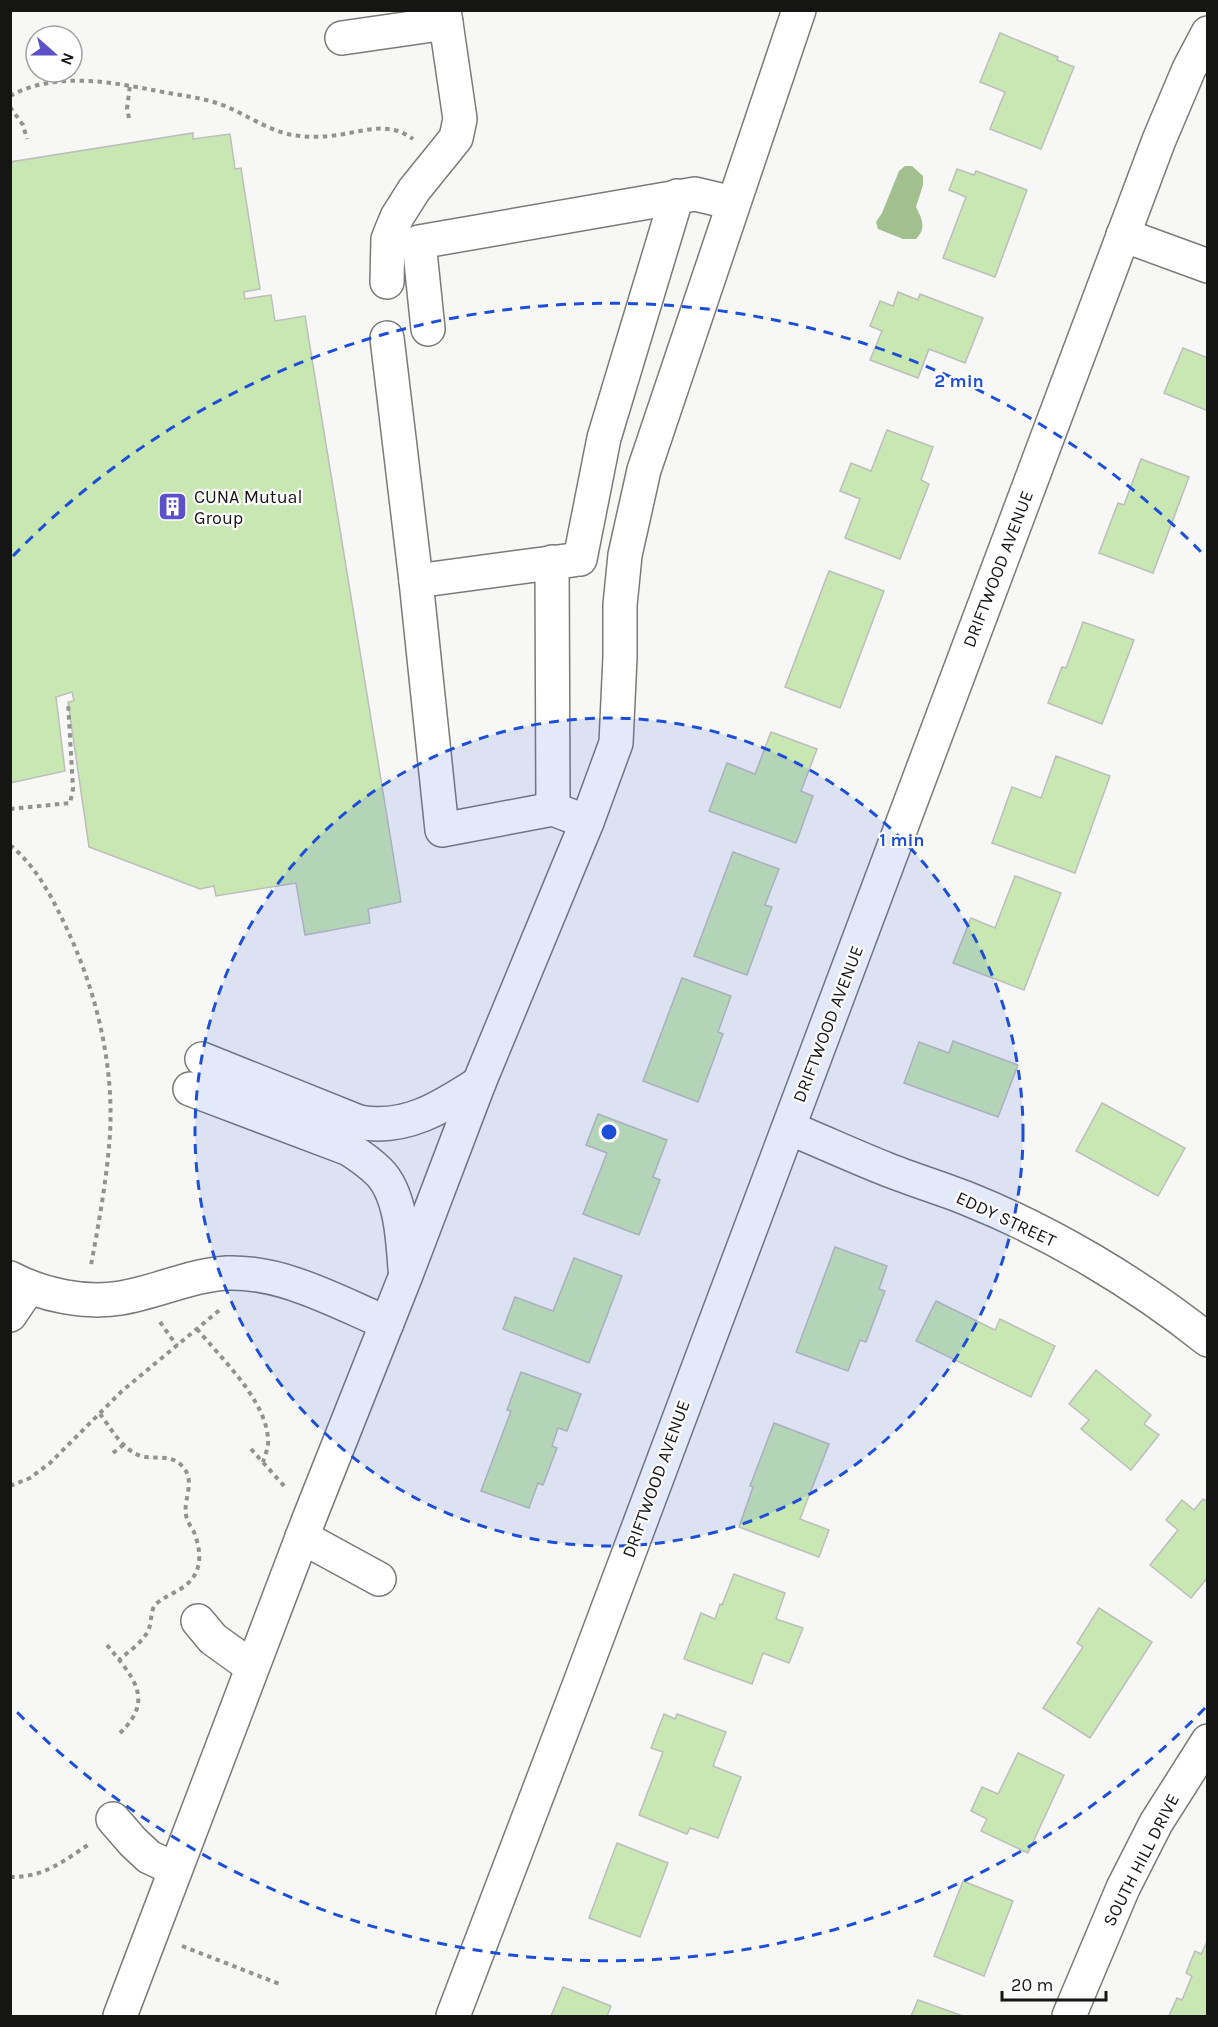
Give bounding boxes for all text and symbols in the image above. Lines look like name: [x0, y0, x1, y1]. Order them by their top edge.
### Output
north arrow: [24, 24, 84, 84]
text: N: [57, 50, 78, 68]
text: 2 min: [934, 370, 984, 392]
place label: CUNA Mutual Group: [194, 486, 302, 529]
street label: DRIFTWOOD AVENUE: [958, 488, 1038, 650]
building icon: CUNA Mutual Group: [157, 491, 189, 523]
text: 1 min: [879, 829, 925, 851]
street label: DRIFTWOOD AVENUE: [788, 943, 868, 1105]
centre of rings: [599, 1122, 619, 1142]
street label: EDDY STREET: [953, 1186, 1059, 1252]
street label: DRIFTWOOD AVENUE: [617, 1397, 695, 1561]
street label: SOUTH HILL DRIVE: [1098, 1790, 1184, 1930]
scale bar: [1002, 1964, 1106, 2002]
text: 20 m: [1011, 1974, 1053, 1996]

